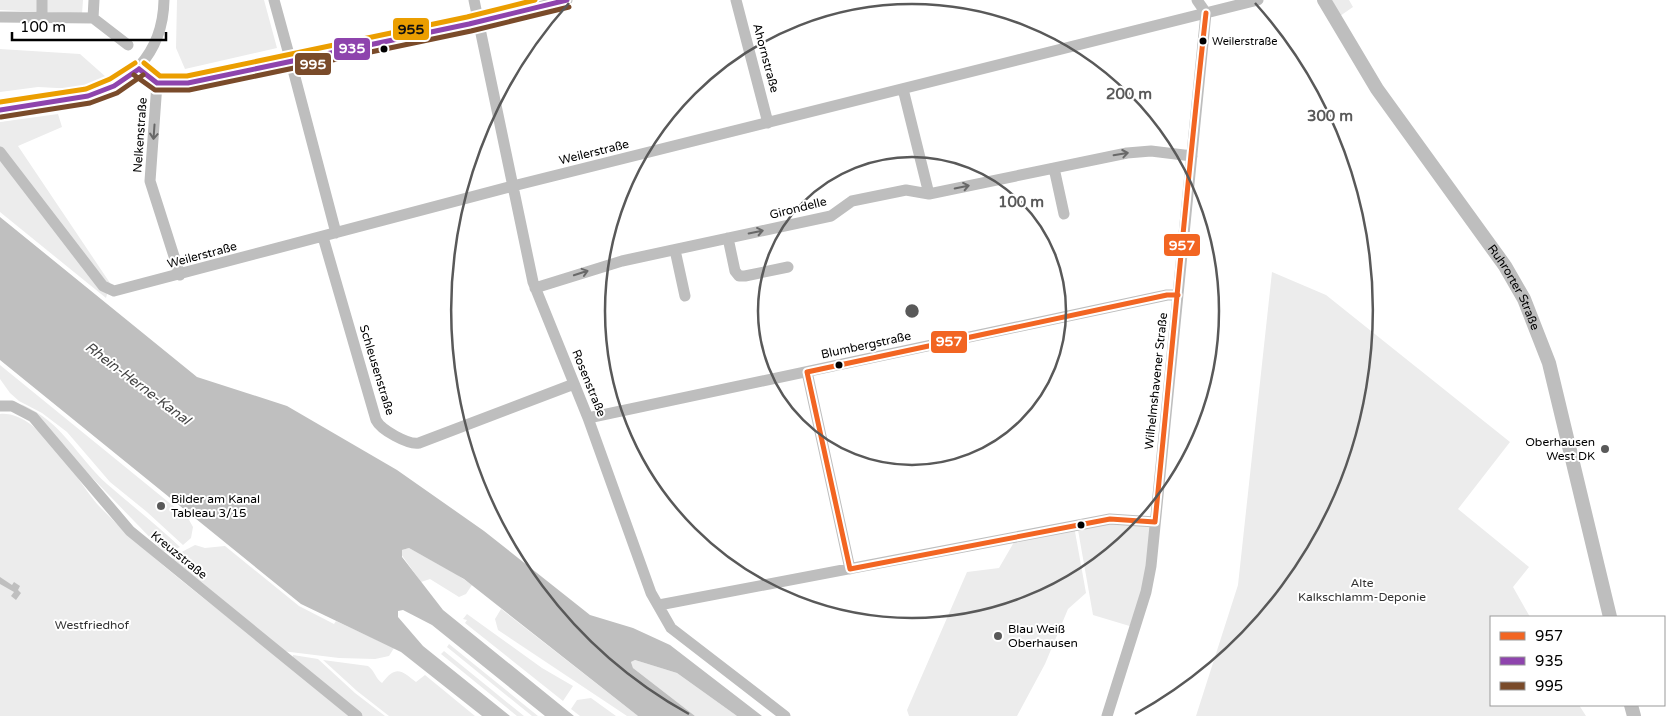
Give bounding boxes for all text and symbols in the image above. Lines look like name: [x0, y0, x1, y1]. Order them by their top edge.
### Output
scale bar: [12, 10, 166, 42]
line badge: 955: [392, 17, 430, 41]
text: 100 m: [20, 18, 66, 36]
text: 955: [398, 21, 424, 38]
street label: Ahornstraße: [750, 22, 782, 94]
place label: Weilerstraße: [1212, 35, 1278, 48]
marker: Weilerstraße: [1198, 36, 1208, 46]
line badge: 935: [333, 37, 371, 61]
text: 935: [339, 40, 365, 57]
unlabelled marker: [379, 44, 389, 54]
line badge: 995: [294, 52, 332, 76]
text: 995: [300, 56, 326, 73]
text: 200 m: [1106, 85, 1152, 103]
street label: Nelkenstraße: [130, 97, 150, 173]
text: 300 m: [1307, 107, 1353, 125]
one-way arrow: [149, 123, 158, 139]
street label: Weilerstraße: [558, 137, 631, 167]
one-way arrow: [1113, 148, 1129, 158]
one-way arrow: [954, 182, 970, 191]
text: 100 m: [998, 193, 1044, 211]
street label: Girondelle: [768, 194, 828, 222]
one-way arrow: [748, 227, 764, 236]
line badge: 957: [1163, 233, 1201, 257]
text: 957: [1169, 237, 1195, 254]
street label: Weilerstraße: [166, 239, 239, 271]
street label: Ruhrorter Straße: [1485, 242, 1543, 332]
one-way arrow: [573, 268, 589, 278]
centre of rings: [903, 302, 921, 320]
street label: Wilhelmshavener Straße: [1142, 312, 1170, 450]
street label: Schleusenstraße: [357, 323, 397, 417]
street label: Blumbergstraße: [820, 329, 912, 361]
line badge: 957: [930, 330, 968, 354]
text: 957: [936, 333, 962, 350]
water label: Rhein-Herne-Kanal: [82, 338, 195, 429]
street label: Rosenstraße: [569, 347, 609, 419]
unlabelled marker: [834, 360, 844, 370]
place label: Oberhausen West DK: [1525, 435, 1595, 463]
marker: Oberhausen West DK: [1599, 443, 1611, 455]
place label: Bilder am Kanal Tableau 3/15: [171, 492, 260, 520]
marker: Bilder am Kanal Tableau 3/15: [155, 500, 167, 512]
unlabelled marker: [1076, 520, 1086, 530]
street label: Kreuzstraße: [148, 528, 210, 582]
park label: Alte Kalkschlamm-Deponie: [1298, 576, 1426, 604]
legend: [1490, 616, 1665, 706]
park label: Westfriedhof: [55, 618, 130, 632]
place label: Blau Weiß Oberhausen: [1008, 622, 1078, 650]
text: 957: [1535, 627, 1563, 645]
marker: Blau Weiß Oberhausen: [992, 630, 1004, 642]
text: 935: [1535, 652, 1563, 670]
text: 995: [1535, 677, 1563, 695]

